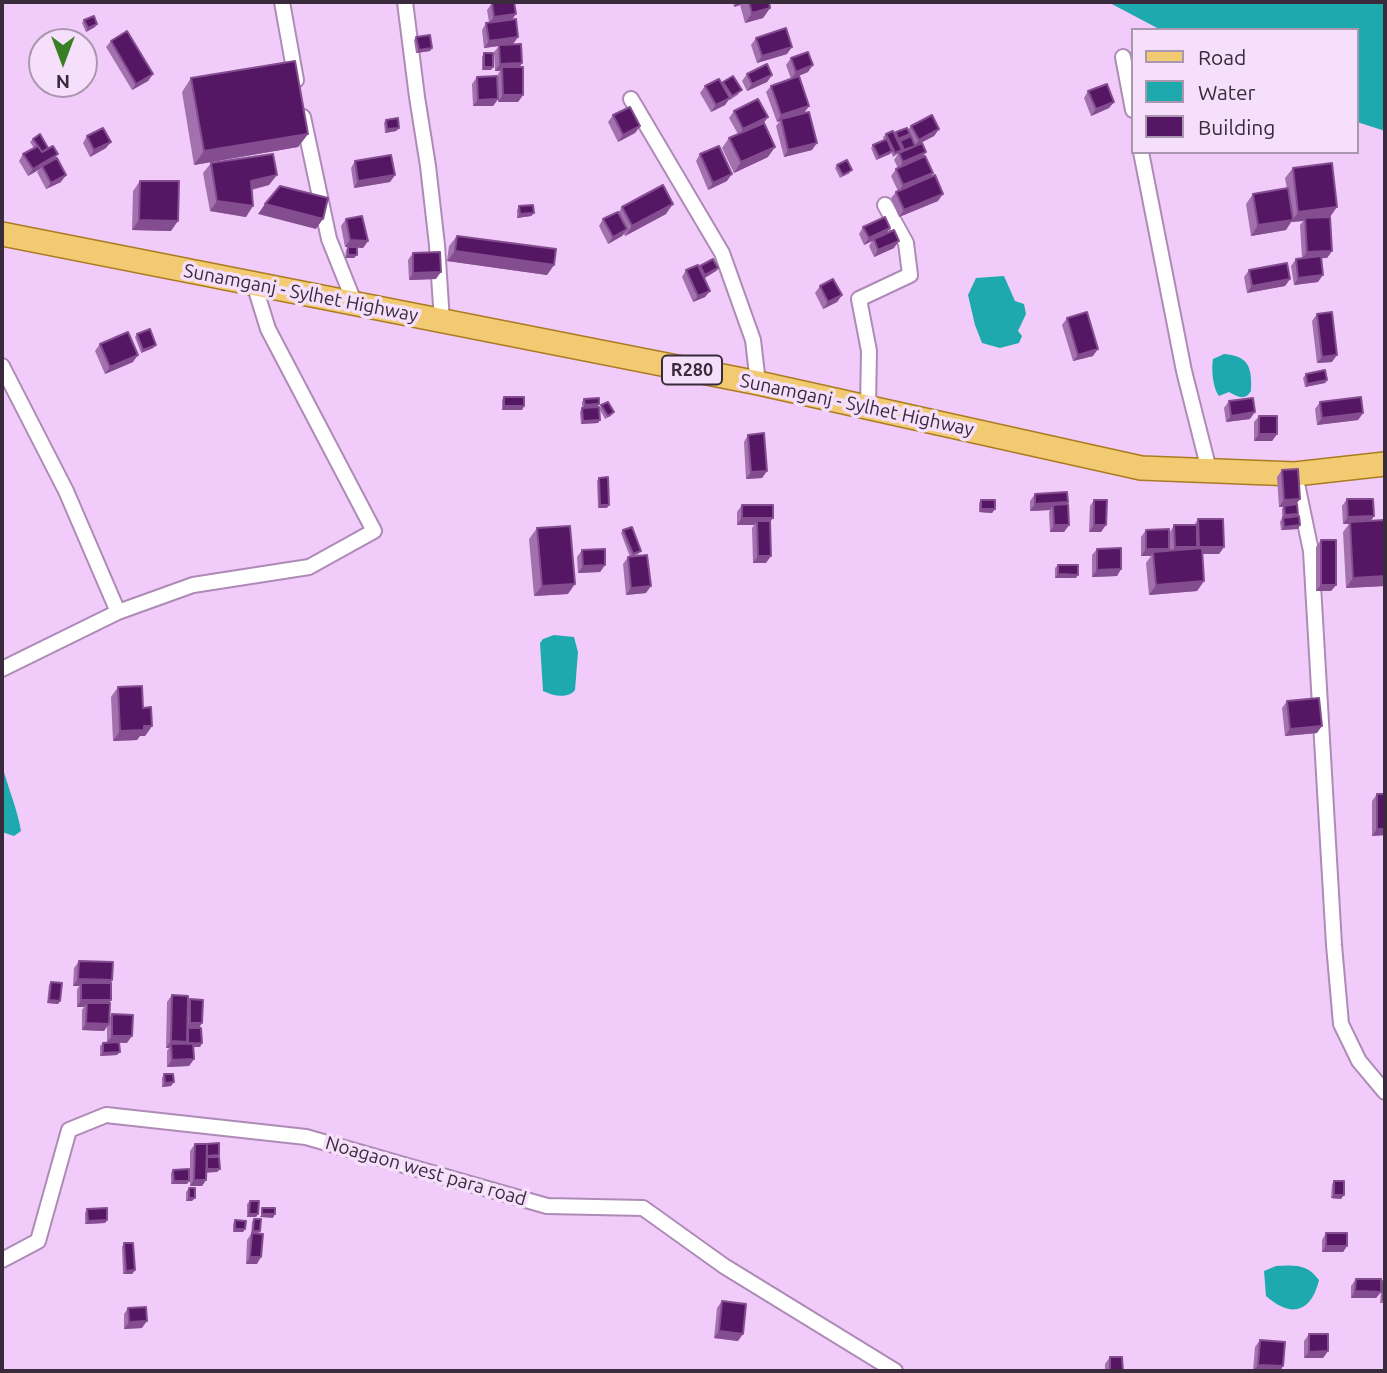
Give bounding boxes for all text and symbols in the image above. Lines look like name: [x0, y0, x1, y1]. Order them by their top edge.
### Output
north arrow: [28, 28, 98, 98]
legend: [1132, 28, 1359, 154]
text: Road: [1198, 45, 1246, 69]
text: N: [56, 71, 70, 93]
text: Water: [1198, 80, 1256, 104]
text: Building: [1198, 115, 1275, 139]
street label: Sunamganj - Sylhet Highway: [182, 259, 420, 327]
road number: R280: [662, 356, 722, 384]
street label: Sunamganj - Sylhet Highway: [738, 369, 976, 441]
street label: Noagaon west para road: [323, 1131, 529, 1211]

